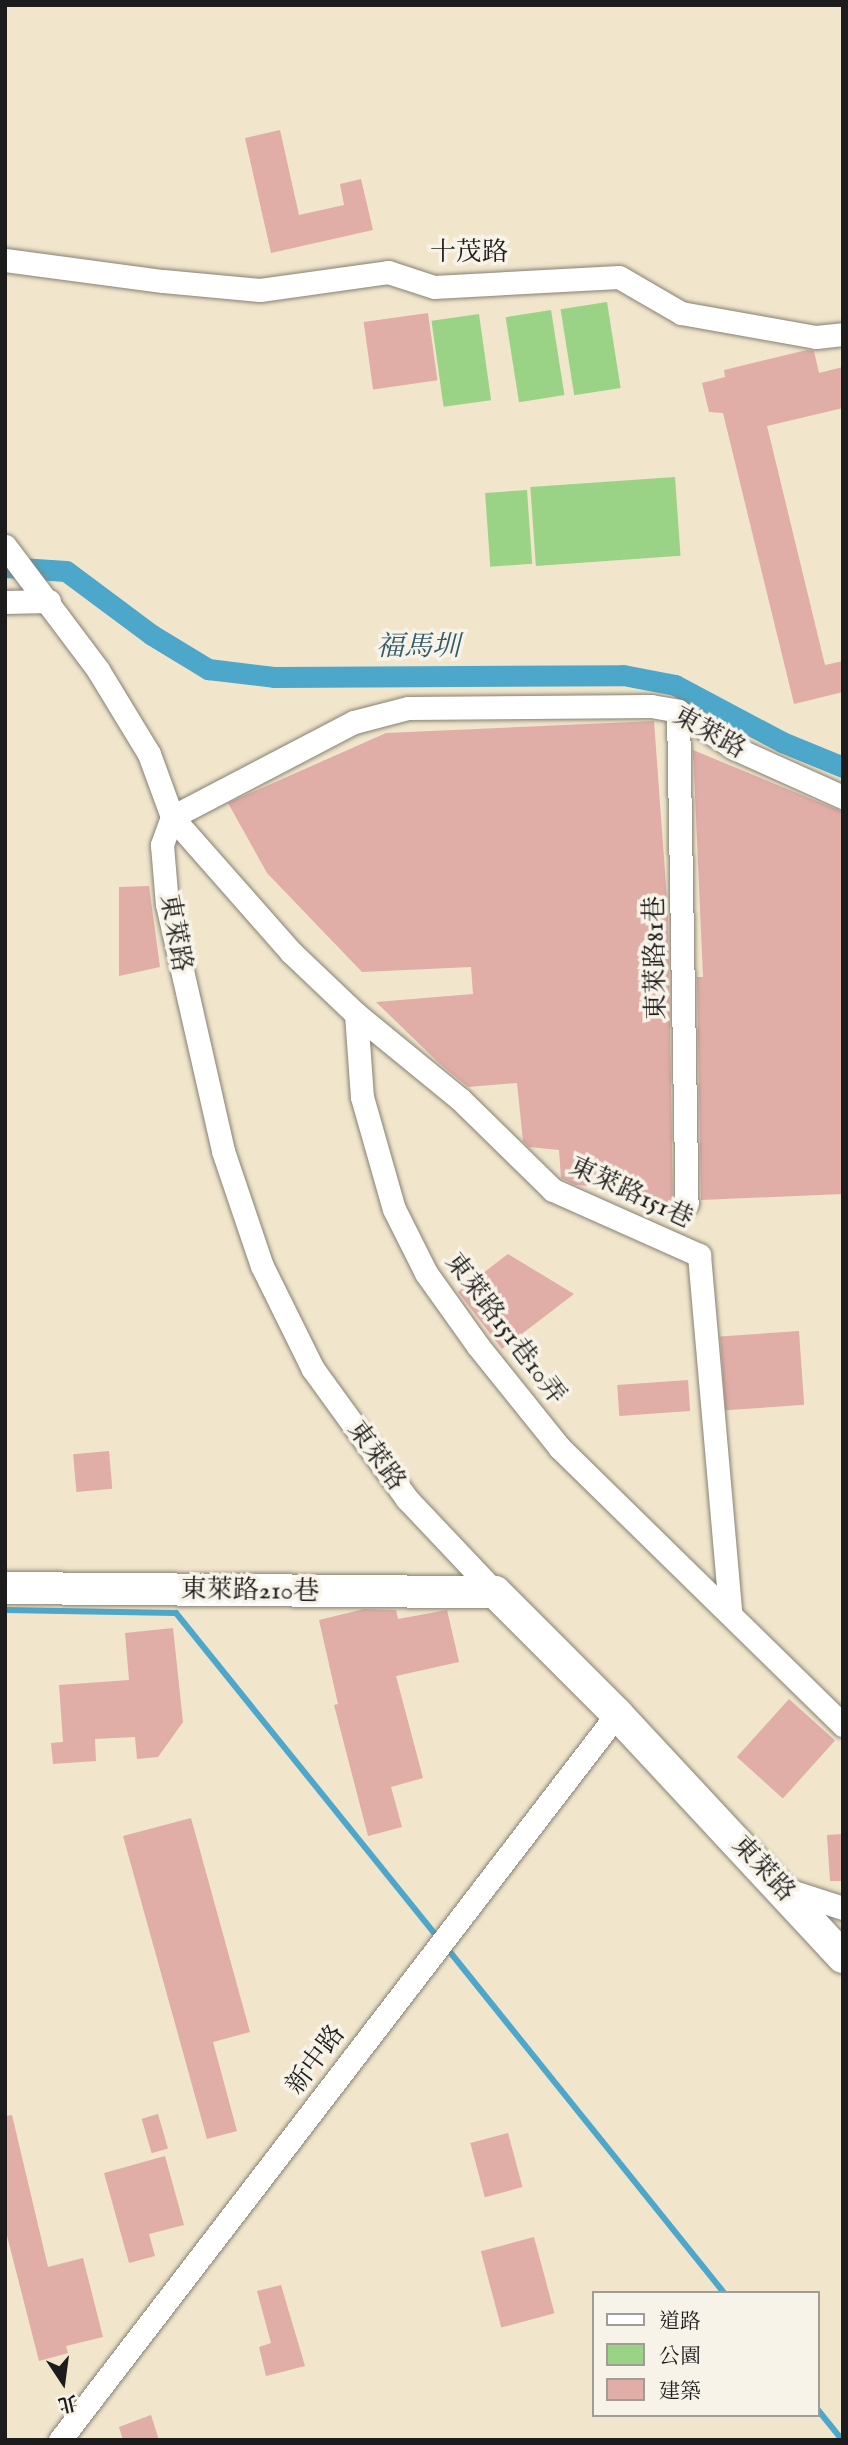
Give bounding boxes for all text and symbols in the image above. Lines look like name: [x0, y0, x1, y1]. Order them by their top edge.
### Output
street label: 十茂路: [430, 237, 508, 269]
water label: 福馬圳: [376, 631, 460, 665]
street label: 東萊路: [667, 700, 751, 766]
street label: 東萊路: [153, 892, 197, 974]
street label: 東萊路81巷: [639, 896, 673, 1020]
street label: 東萊路151巷: [564, 1151, 698, 1235]
street label: 東萊路151巷10弄: [438, 1247, 572, 1411]
street label: 東萊路: [340, 1415, 412, 1497]
street label: 東萊路210巷: [180, 1574, 320, 1608]
street label: 東萊路: [725, 1830, 801, 1908]
street label: 新中路: [280, 2019, 352, 2101]
legend: [592, 2291, 820, 2417]
text: 道路: [659, 2309, 701, 2336]
text: 公園: [659, 2344, 701, 2371]
north arrow: [28, 2347, 98, 2417]
text: 建築: [659, 2379, 701, 2406]
text: 北: [56, 2389, 80, 2416]

